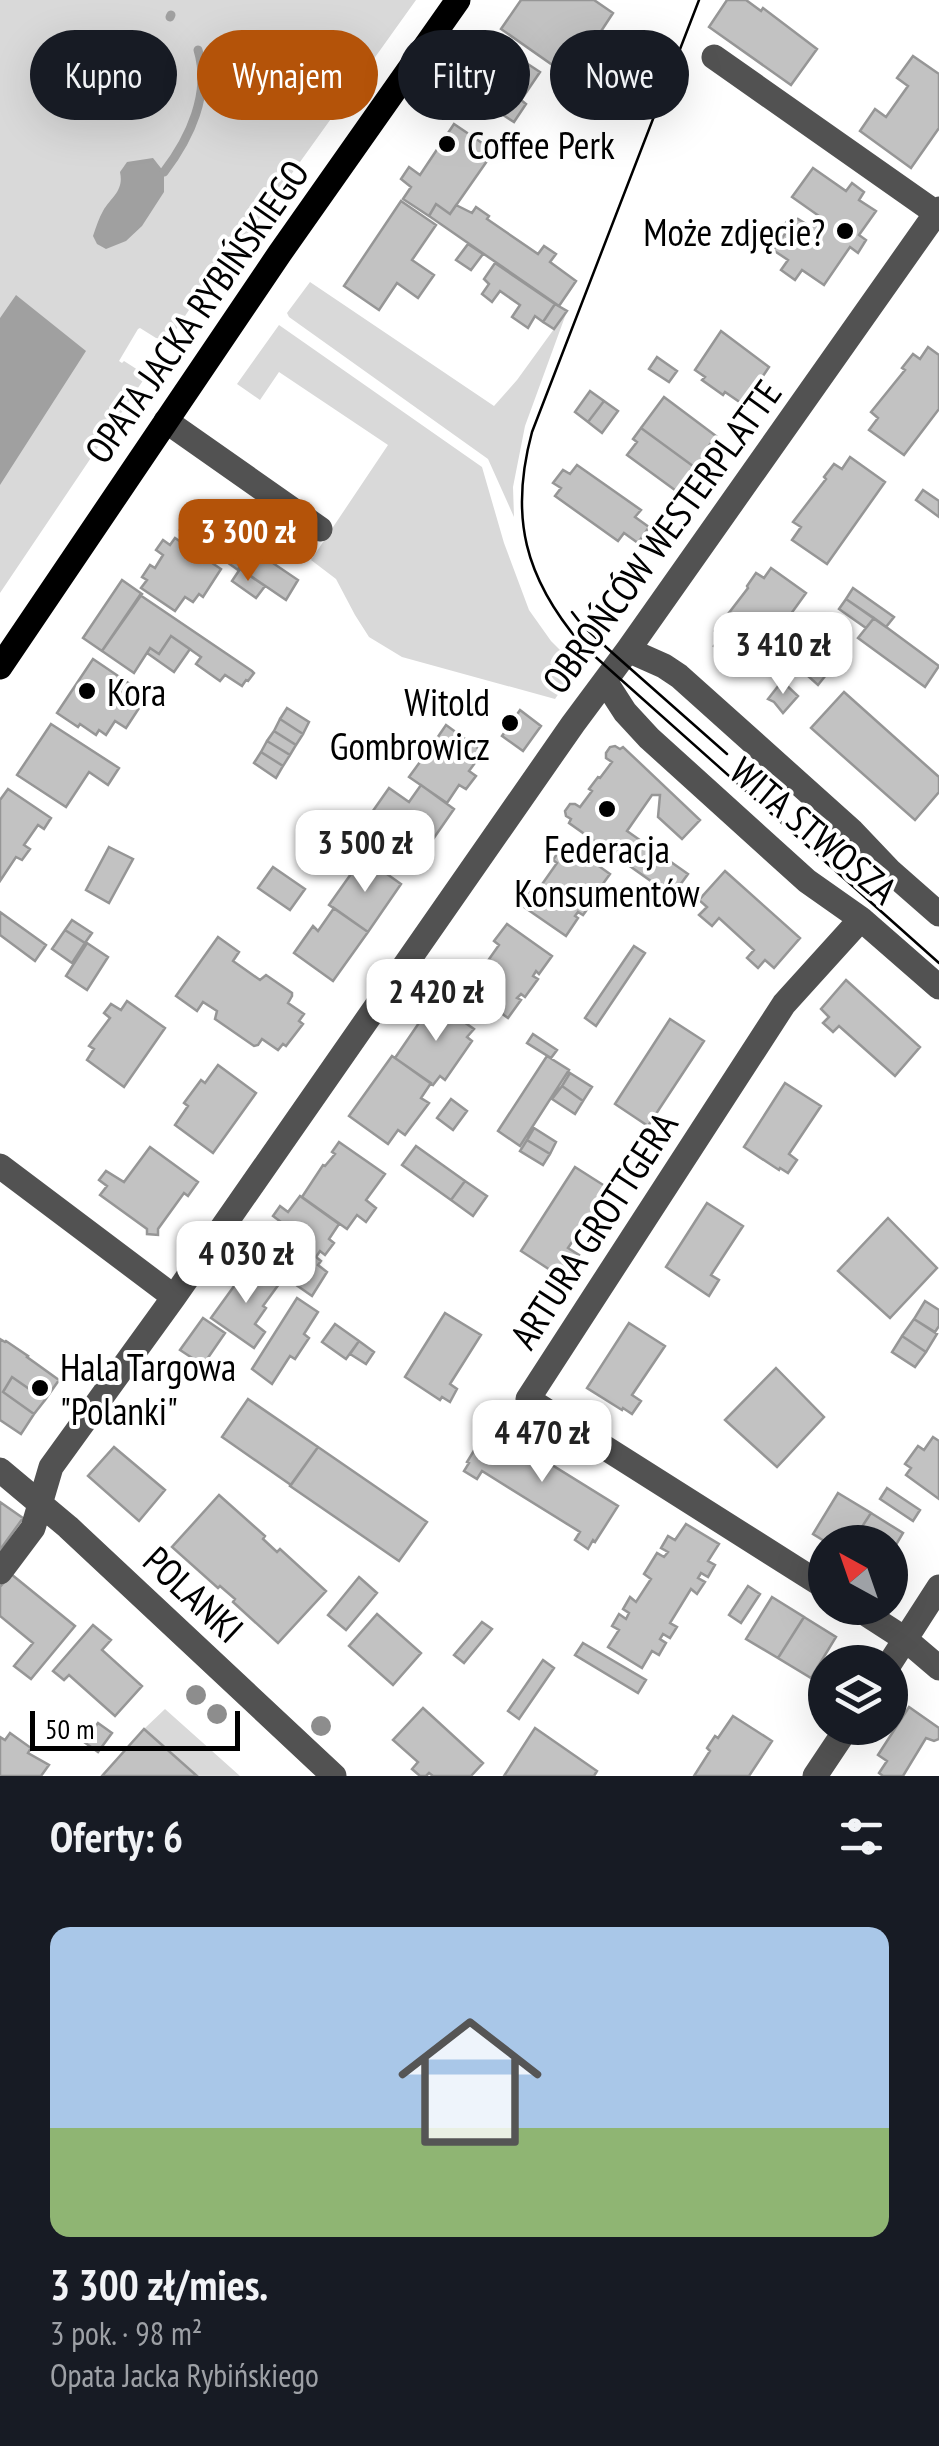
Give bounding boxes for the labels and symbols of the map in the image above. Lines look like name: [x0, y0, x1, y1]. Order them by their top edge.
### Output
place label: Coffee Perk: [467, 120, 615, 169]
marker: Coffee Perk: [436, 133, 458, 155]
street label: OPATA JACKA RYBIŃSKIEGO: [73, 150, 319, 472]
place label: Może zdjęcie?: [643, 207, 825, 256]
marker: Może zdjęcie?: [834, 220, 856, 242]
street label: OBROŃCÓW WESTERPLATTE: [531, 370, 791, 702]
pin: 3 300 zł: [145, 499, 351, 584]
pin: 3 410 zł: [680, 612, 886, 697]
place label: Kora: [107, 667, 166, 716]
place label: Witold Gombrowicz: [330, 677, 490, 770]
marker: Kora: [76, 680, 98, 702]
marker: Witold Gombrowicz: [499, 712, 521, 734]
street label: WITA STWOSZA: [720, 746, 908, 914]
marker: Federacja Konsumentów: [596, 798, 618, 820]
pin: 3 500 zł: [262, 810, 468, 895]
place label: Federacja Konsumentów: [514, 824, 700, 917]
pin: 2 420 zł: [333, 959, 539, 1044]
street label: ARTURA GROTTGERA: [498, 1102, 688, 1358]
pin: 4 030 zł: [143, 1221, 349, 1306]
place label: Hala Targowa "Polanki": [60, 1342, 236, 1435]
marker: Hala Targowa "Polanki": [29, 1377, 51, 1399]
pin: 4 470 zł: [439, 1400, 645, 1485]
north arrow: [808, 1525, 908, 1625]
street label: POLANKI: [134, 1535, 254, 1653]
scale bar: [30, 1706, 240, 1750]

